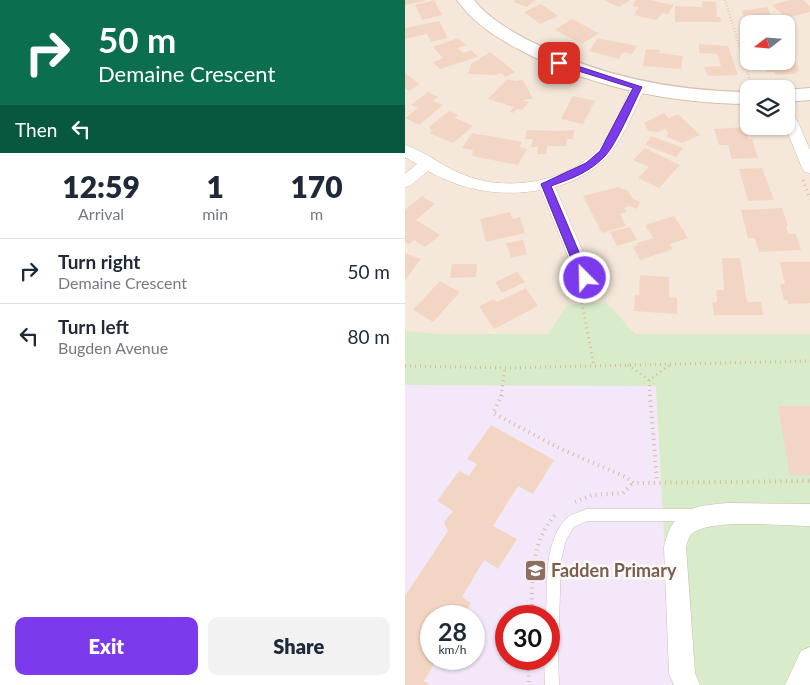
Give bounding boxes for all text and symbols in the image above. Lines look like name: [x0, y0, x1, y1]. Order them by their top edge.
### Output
north arrow: [740, 15, 795, 70]
map controls: [740, 15, 795, 135]
text: 50 m: [98, 18, 176, 60]
icon: right: [15, 20, 80, 85]
pin: [538, 42, 580, 84]
icon: arrive: [545, 49, 573, 77]
text: Demaine Crescent: [98, 60, 275, 87]
button: layers: [740, 80, 795, 135]
icon: left: [67, 115, 95, 143]
text: Then: [15, 118, 57, 141]
text: 12:59: [62, 168, 140, 204]
text: 1: [206, 168, 224, 204]
text: 170: [290, 168, 343, 204]
text: Arrival: [78, 204, 124, 223]
text: min: [202, 204, 228, 223]
text: m: [310, 204, 323, 223]
text: Turn right: [58, 250, 140, 273]
position arrow: [558, 251, 610, 303]
icon: right: [15, 257, 43, 285]
text: 50 m: [347, 260, 390, 283]
text: Demaine Crescent: [58, 273, 187, 292]
text: Turn left: [58, 315, 129, 338]
icon: left: [15, 322, 43, 350]
text: 80 m: [347, 325, 390, 348]
text: Bugden Avenue: [58, 338, 168, 357]
school or university icon: Fadden Primary: [523, 559, 547, 583]
place label: Fadden Primary: [551, 559, 677, 581]
speed limit sign: 30: [495, 605, 560, 670]
text: 28: [438, 616, 467, 646]
button: Exit: [15, 617, 198, 675]
button: Share: [208, 617, 390, 675]
text: km/h: [438, 642, 467, 657]

